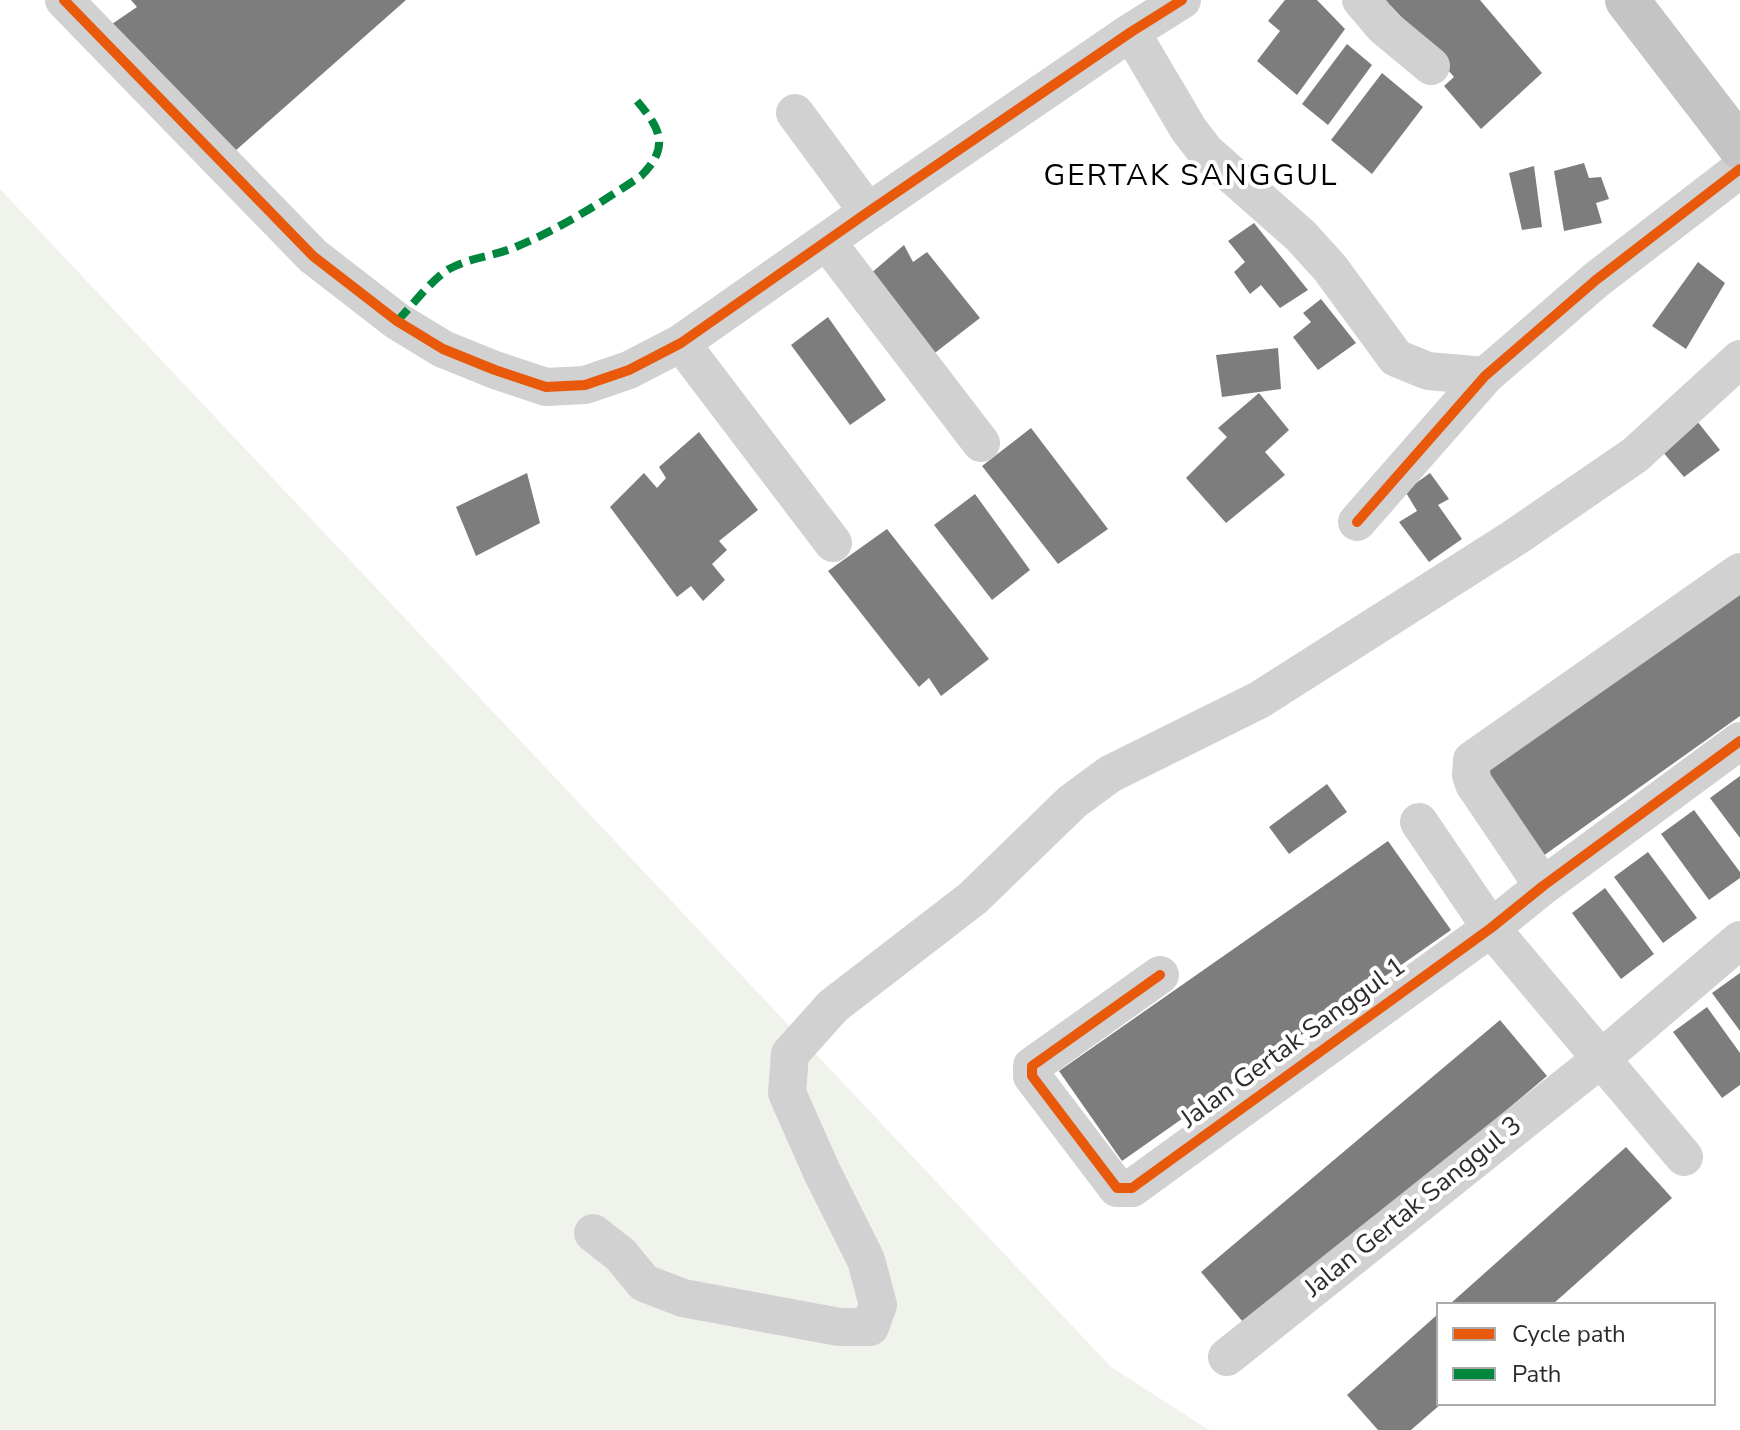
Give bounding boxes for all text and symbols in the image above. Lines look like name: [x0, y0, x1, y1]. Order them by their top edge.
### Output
district label: GERTAK SANGGUL: [1044, 160, 1338, 196]
street label: Jalan Gertak Sanggul 1: [1176, 952, 1412, 1136]
street label: Jalan Gertak Sanggul 3: [1299, 1111, 1529, 1305]
legend: [1436, 1302, 1716, 1406]
text: Cycle path: [1512, 1318, 1626, 1350]
text: Path: [1512, 1358, 1561, 1390]

